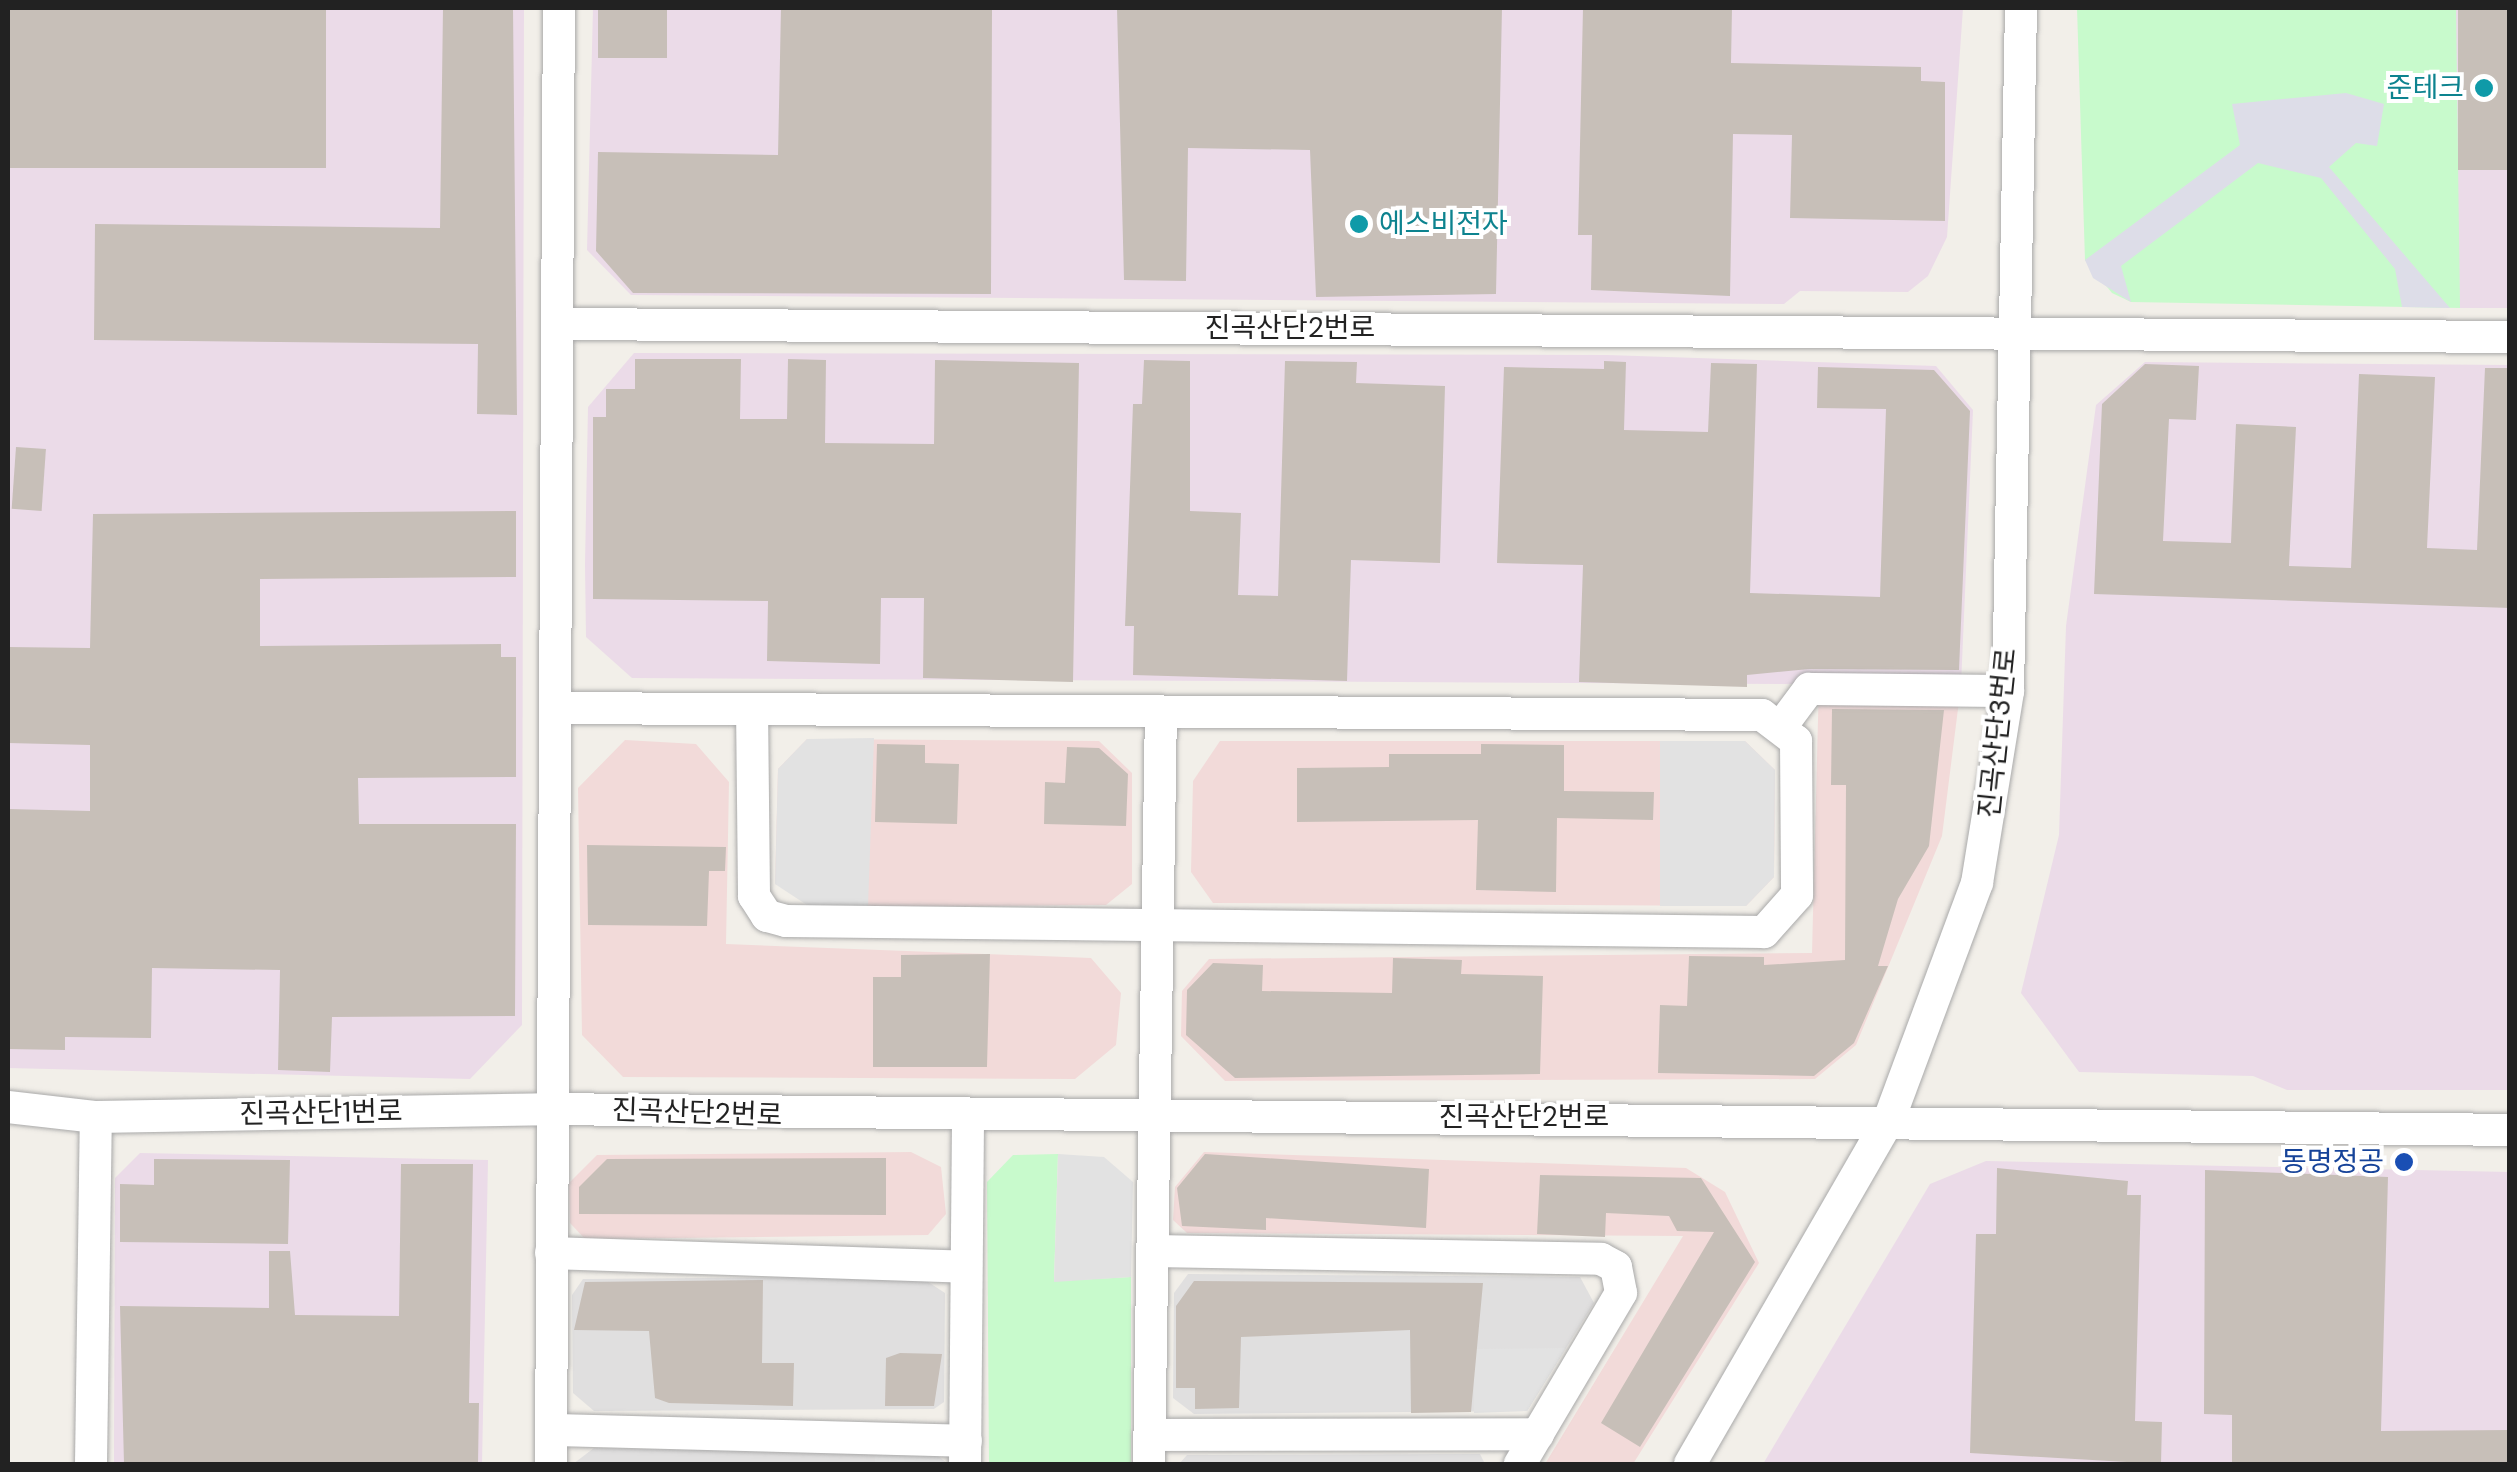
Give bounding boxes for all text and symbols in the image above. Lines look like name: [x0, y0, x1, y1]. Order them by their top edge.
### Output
place label: 준테크: [2387, 71, 2464, 105]
marker: 준테크: [2473, 77, 2495, 99]
place label: 에스비전자: [1379, 207, 1508, 241]
marker: 에스비전자: [1348, 213, 1370, 235]
street label: 진곡산단2번로: [1205, 311, 1375, 345]
street label: 진곡산단3번로: [1972, 646, 2024, 820]
street label: 진곡산단2번로: [611, 1093, 783, 1133]
street label: 진곡산단1번로: [239, 1095, 403, 1131]
street label: 진곡산단2번로: [1439, 1100, 1609, 1134]
place label: 동명정공: [2281, 1145, 2384, 1179]
marker: 동명정공: [2393, 1151, 2415, 1173]

